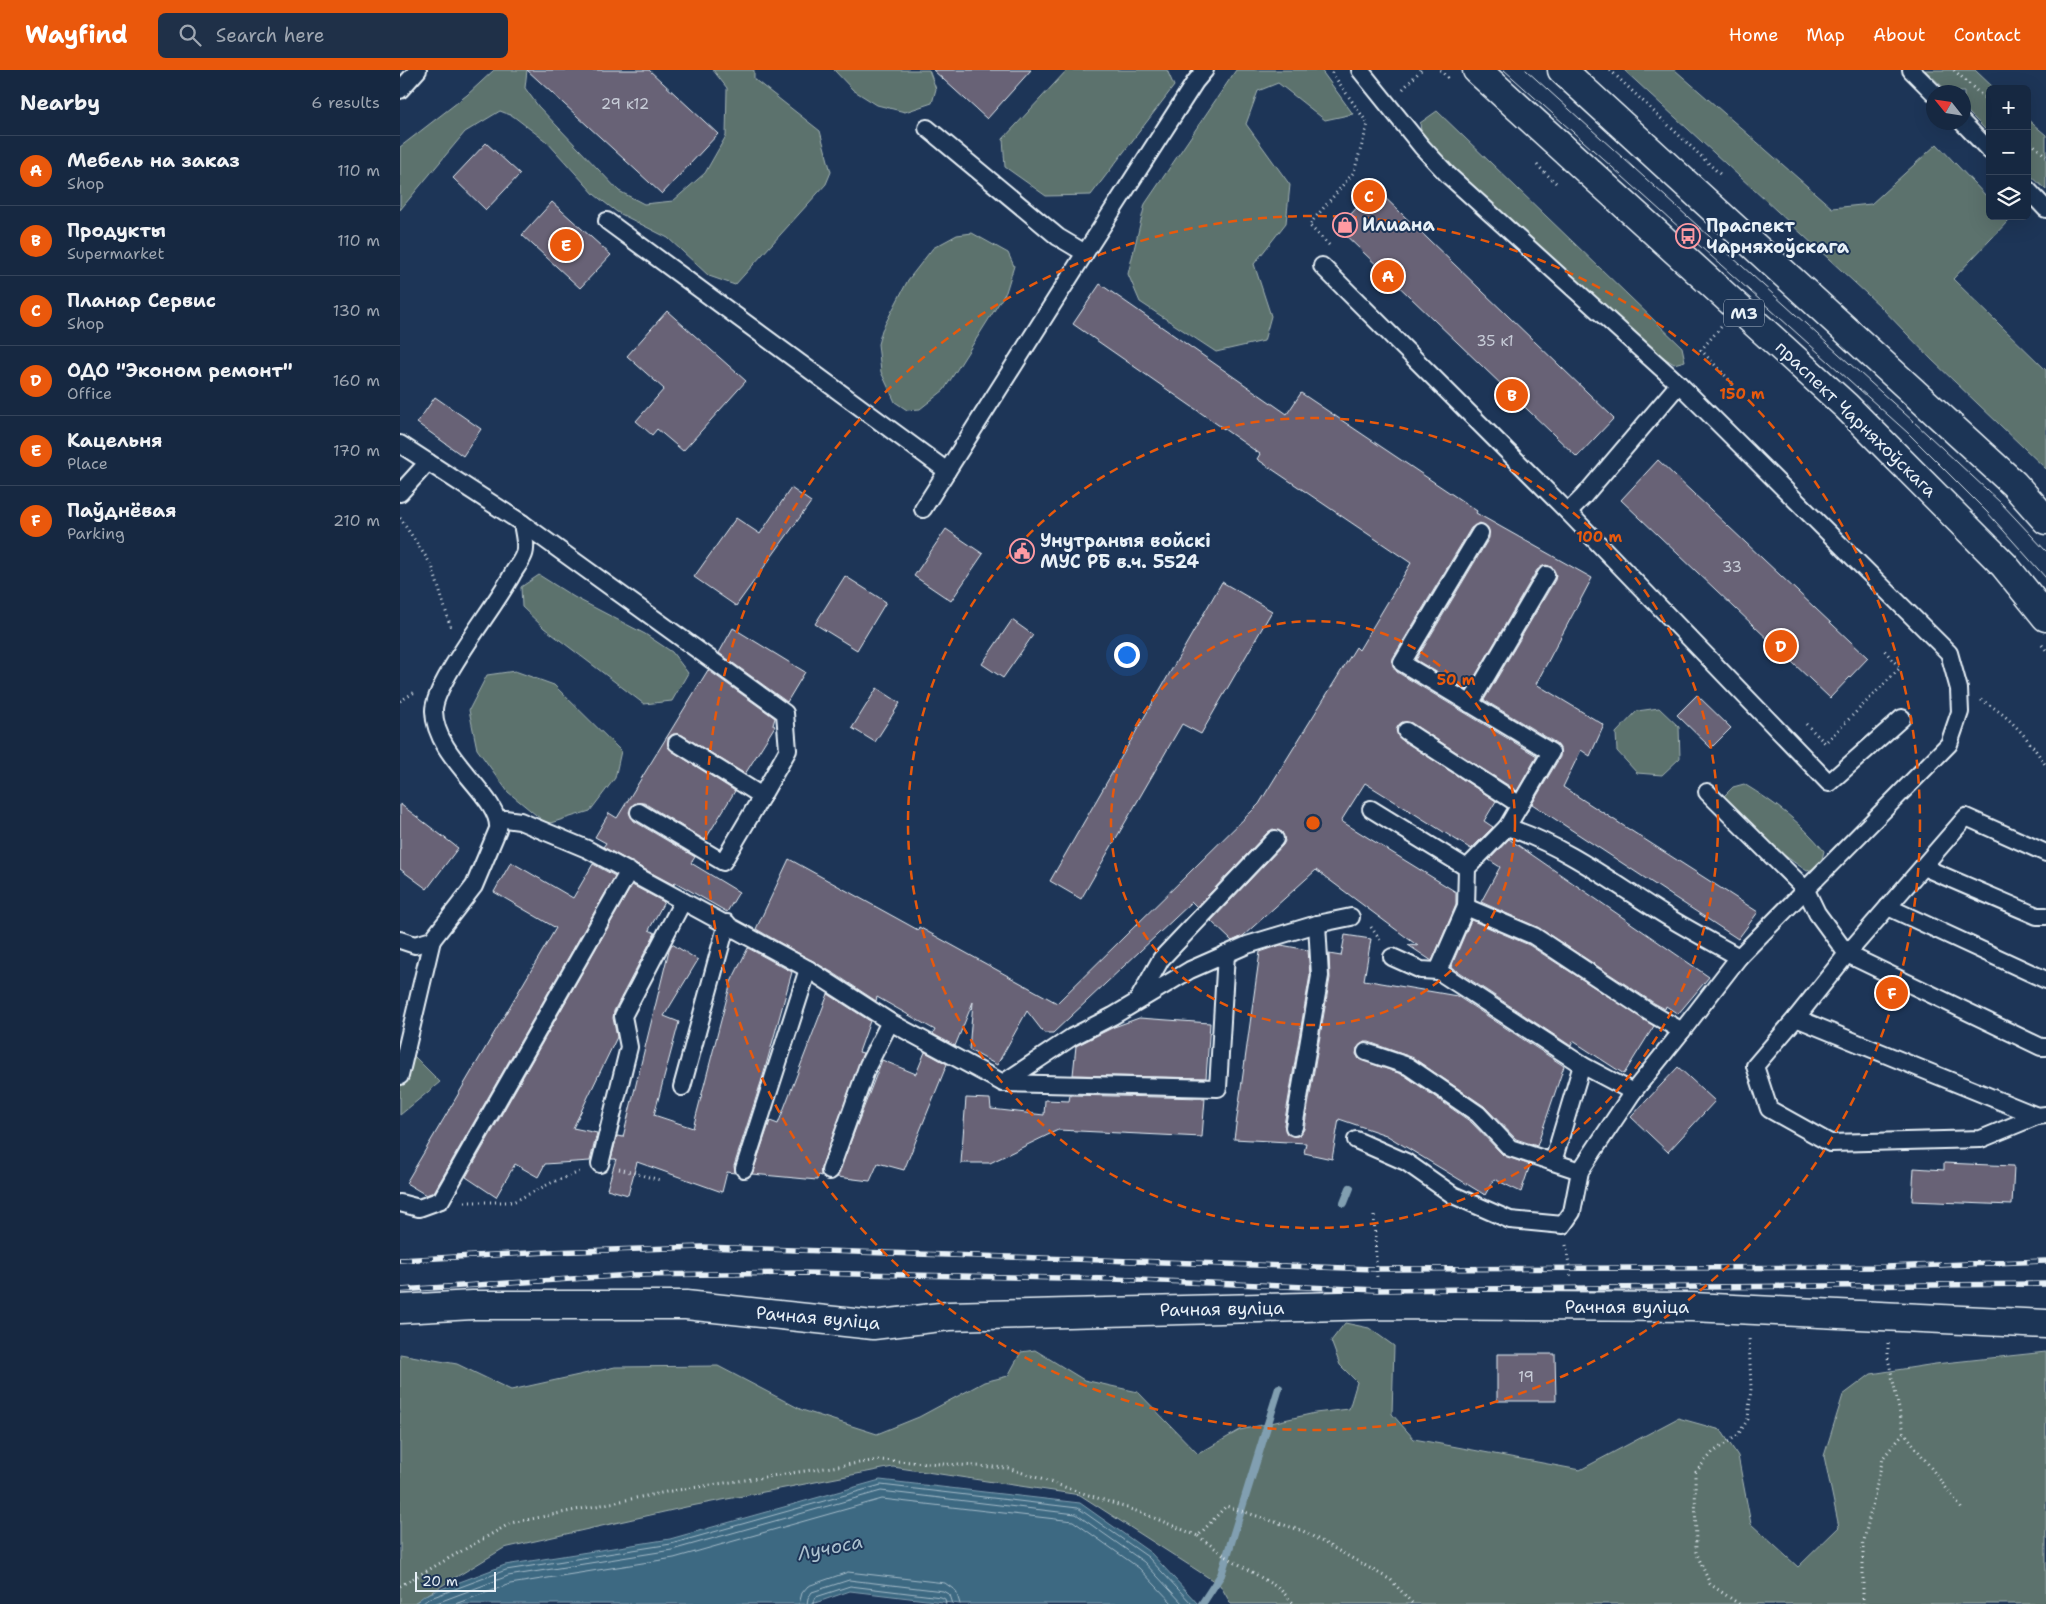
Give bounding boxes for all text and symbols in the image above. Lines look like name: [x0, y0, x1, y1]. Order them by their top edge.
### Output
search box: [158, 13, 508, 58]
text: Wayfind: [25, 19, 128, 51]
icon: search: [176, 21, 204, 49]
text: Search here: [216, 23, 324, 48]
text: Home: [1729, 23, 1778, 47]
text: Map: [1806, 23, 1845, 47]
text: About: [1873, 23, 1926, 47]
text: Contact: [1954, 23, 2021, 47]
north arrow: [1926, 85, 1971, 130]
map controls: [1986, 85, 2031, 220]
button: +: [1986, 85, 2031, 130]
text: Nearby: [20, 89, 100, 117]
text: 6 results: [311, 92, 380, 113]
house number: 29 к12: [601, 94, 649, 114]
button: −: [1986, 130, 2031, 175]
text: Мебель на заказ: [67, 148, 240, 173]
text: A: [30, 160, 42, 181]
text: 110 m: [337, 160, 380, 181]
text: Shop: [67, 173, 104, 194]
button: layers: [1986, 175, 2031, 220]
pin: C: [1353, 177, 1385, 215]
shop icon: Илиана: [1332, 212, 1358, 238]
place label: Илиана: [1362, 213, 1435, 237]
place label: Праспект Чарняхоўскага: [1706, 214, 1850, 259]
text: Продукты: [67, 218, 166, 243]
bus stop icon: Праспект Чарняхоўскага: [1675, 223, 1701, 249]
pin: E: [550, 226, 582, 264]
text: B: [31, 230, 41, 251]
text: 110 m: [337, 230, 380, 251]
text: Supermarket: [67, 243, 164, 264]
pin: A: [1372, 257, 1404, 295]
text: Планар Сервис: [67, 288, 216, 313]
text: C: [31, 300, 41, 321]
text: 130 m: [333, 300, 380, 321]
road number: М3: [1724, 300, 1764, 326]
text: Shop: [67, 313, 104, 334]
house number: 35 к1: [1476, 331, 1514, 351]
street label: праспект Чарняхоўскага: [1770, 335, 1942, 503]
text: ОДО "Эконом ремонт": [67, 358, 293, 383]
text: D: [30, 370, 42, 391]
text: 160 m: [333, 370, 380, 391]
pin: B: [1496, 376, 1528, 414]
text: Office: [67, 383, 112, 404]
text: 150 m: [1719, 384, 1765, 404]
text: Кацельня: [67, 428, 162, 453]
text: E: [31, 440, 41, 461]
text: 170 m: [333, 440, 380, 461]
text: Place: [67, 453, 108, 474]
text: Паўднёвая: [67, 498, 177, 523]
text: F: [31, 510, 41, 531]
text: 210 m: [333, 510, 380, 531]
text: Parking: [67, 523, 125, 544]
text: 100 m: [1576, 527, 1622, 547]
place label: Унутраныя войскі МУС РБ в.ч. 5524: [1040, 529, 1211, 574]
public building icon: Унутраныя войскі МУС РБ в.ч. 5524: [1009, 538, 1035, 564]
house number: 33: [1722, 557, 1742, 577]
pin: D: [1765, 627, 1797, 665]
your location: [1114, 642, 1140, 668]
text: 50 m: [1437, 670, 1476, 690]
centre of rings: [1304, 814, 1322, 832]
pin: F: [1876, 974, 1908, 1012]
street label: Рачная вуліца: [1565, 1295, 1689, 1319]
street label: Рачная вуліца: [1159, 1296, 1285, 1322]
street label: Рачная вуліца: [755, 1301, 881, 1335]
house number: 19: [1518, 1367, 1534, 1387]
water label: Лучоса: [794, 1529, 865, 1566]
scale bar: [415, 1569, 496, 1592]
text: 20 m: [422, 1572, 458, 1590]

